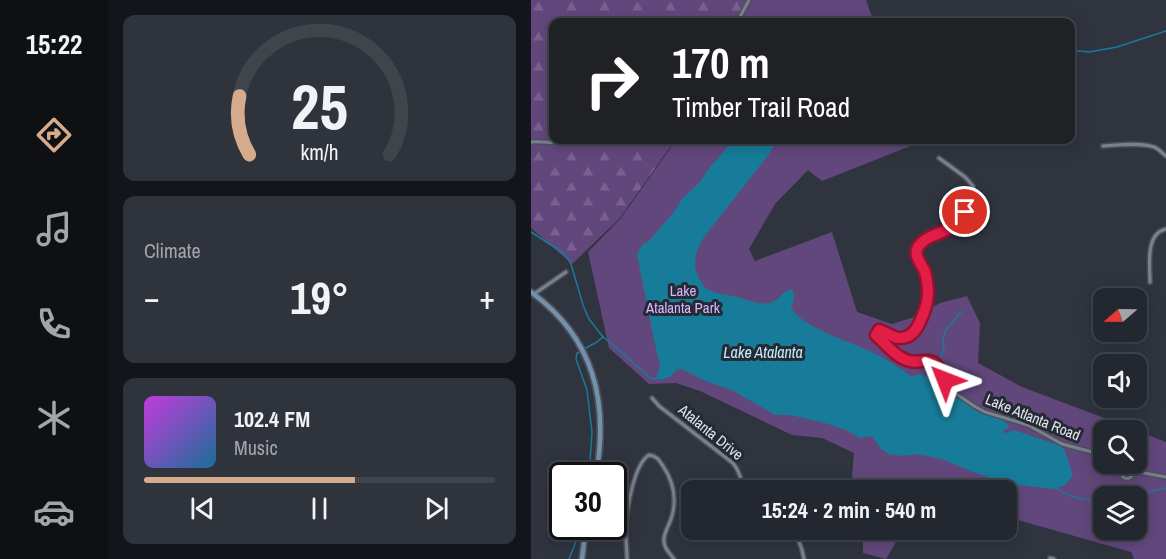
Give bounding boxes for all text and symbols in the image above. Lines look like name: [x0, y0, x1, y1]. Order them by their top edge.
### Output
text: 15:22: [26, 26, 82, 62]
text: 170 m: [672, 35, 770, 91]
icon: right: [573, 42, 651, 120]
text: 25: [291, 64, 348, 148]
text: Timber Trail Road: [672, 89, 850, 125]
icon: directions: [33, 114, 75, 156]
text: km/h: [300, 139, 339, 168]
pin: [939, 186, 990, 237]
icon: arrive: [948, 195, 981, 228]
icon: music: [33, 208, 75, 250]
text: Climate: [144, 237, 201, 264]
text: 19°: [290, 267, 349, 328]
text: −: [144, 275, 160, 319]
text: +: [479, 275, 495, 319]
park label: Lake Atalanta Park: [645, 280, 721, 318]
north arrow: [1093, 288, 1147, 342]
map controls: [1093, 288, 1147, 540]
icon: phone: [33, 303, 75, 345]
water label: Lake Atalanta: [723, 341, 803, 363]
position arrow: [913, 348, 977, 412]
button: sound: [1093, 354, 1147, 408]
street label: Lake Atlanta Road: [982, 388, 1084, 446]
icon: climate: [33, 397, 75, 439]
street label: Atalanta Drive: [673, 399, 748, 465]
text: 102.4 FM: [234, 404, 310, 434]
button: search: [1093, 420, 1147, 474]
text: Music: [234, 434, 278, 461]
speed limit sign: 30: [549, 462, 627, 540]
button: layers: [1093, 486, 1147, 540]
icon: car: [33, 491, 75, 533]
icon: previous: [186, 492, 219, 525]
icon: pause: [303, 492, 336, 525]
icon: next: [420, 492, 453, 525]
text: 15:24 · 2 min · 540 m: [762, 495, 936, 525]

